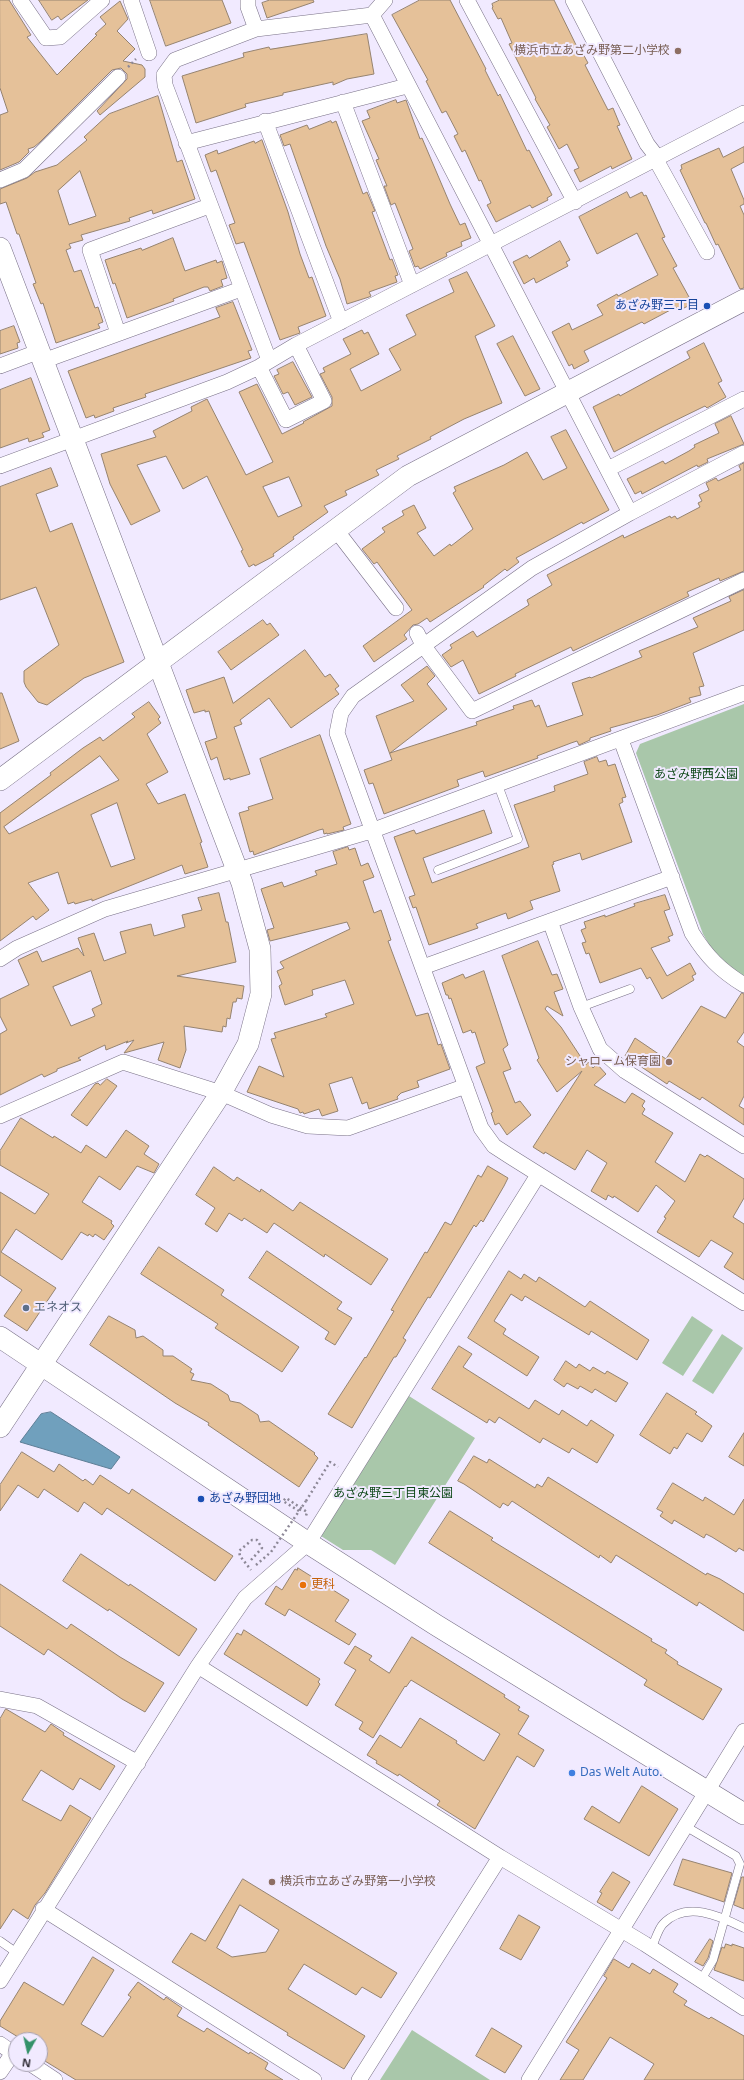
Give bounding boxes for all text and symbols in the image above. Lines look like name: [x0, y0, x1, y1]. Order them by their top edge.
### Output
place label: 横浜市立あざみ野第二小学校: [514, 44, 670, 58]
marker: 横浜市立あざみ野第二小学校: [673, 46, 683, 56]
place label: あざみ野三丁目: [615, 299, 699, 313]
marker: あざみ野三丁目: [702, 301, 712, 311]
park label: あざみ野西公園: [654, 768, 738, 782]
place label: シャローム保育園: [565, 1055, 661, 1069]
marker: シャローム保育園: [664, 1057, 674, 1067]
place label: エネオス: [34, 1301, 82, 1315]
marker: エネオス: [21, 1303, 31, 1313]
park label: あざみ野三丁目東公園: [333, 1487, 453, 1501]
place label: あざみ野団地: [209, 1492, 281, 1506]
marker: あざみ野団地: [196, 1494, 206, 1504]
place label: 更科: [311, 1578, 335, 1592]
marker: 更科: [298, 1580, 308, 1590]
place label: Das Welt Auto.: [580, 1766, 662, 1780]
marker: Das Welt Auto.: [567, 1768, 577, 1778]
place label: 横浜市立あざみ野第一小学校: [280, 1875, 436, 1889]
marker: 横浜市立あざみ野第一小学校: [267, 1877, 277, 1887]
north arrow: [8, 2032, 48, 2072]
text: N: [21, 2055, 32, 2071]

